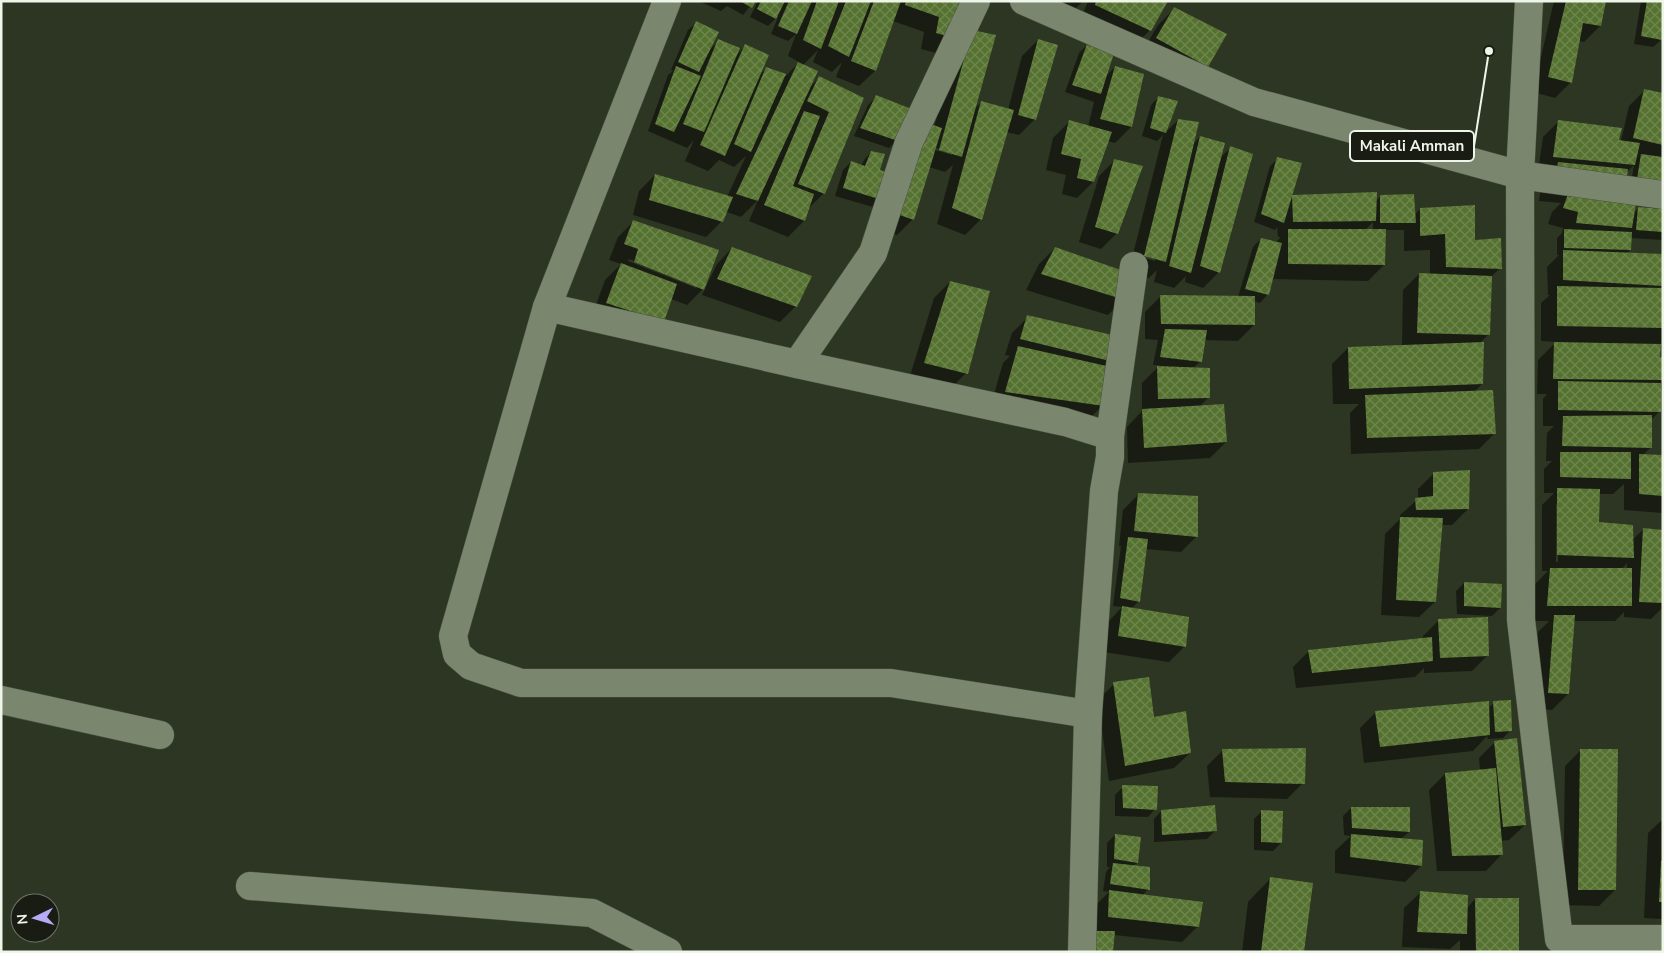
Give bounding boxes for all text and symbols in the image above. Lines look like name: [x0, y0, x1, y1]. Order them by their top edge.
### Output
callout: Makali Amman: [1350, 131, 1474, 161]
text: Makali Amman: [1360, 136, 1464, 156]
north arrow: [10, 893, 60, 943]
text: N: [13, 913, 32, 925]

